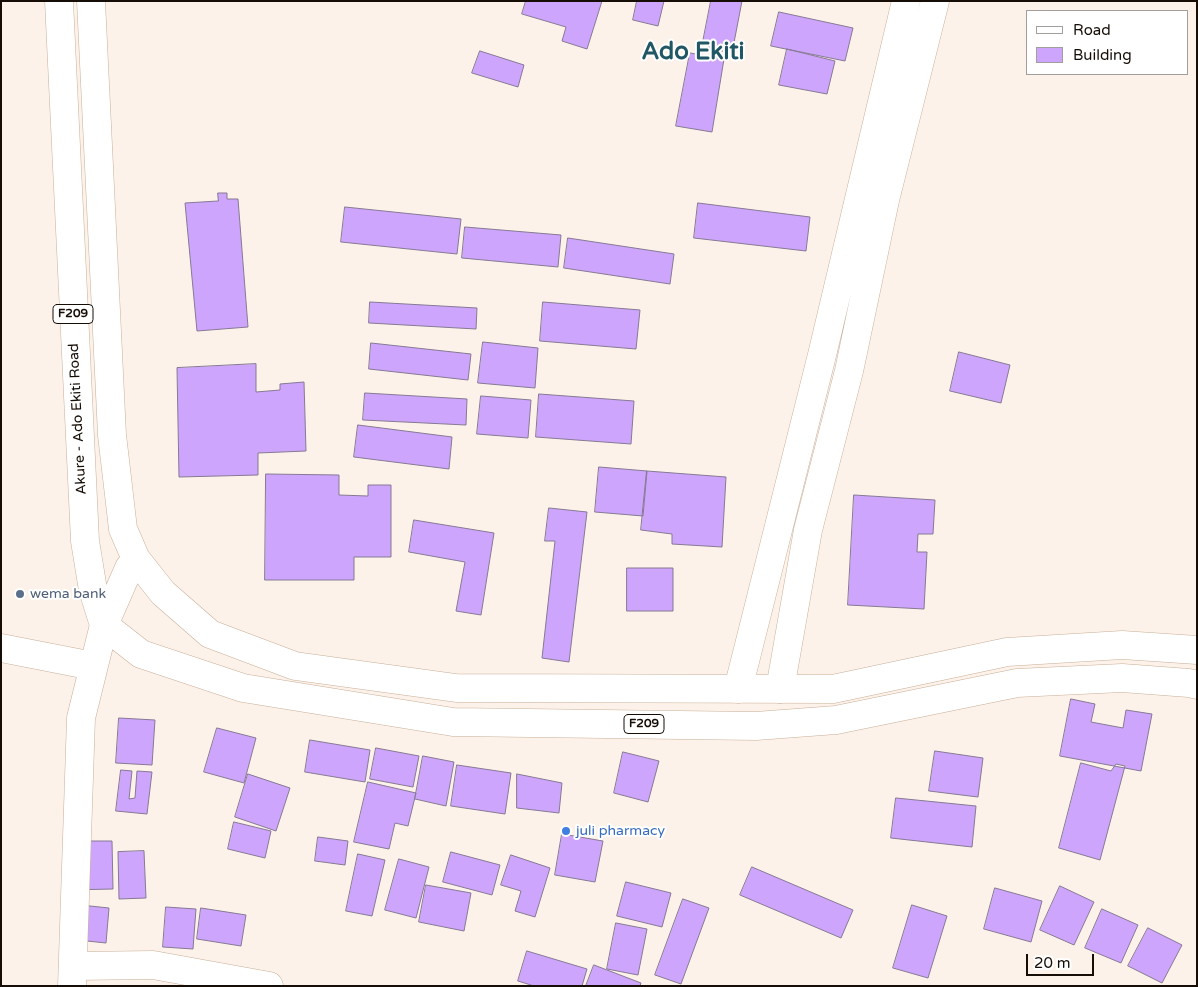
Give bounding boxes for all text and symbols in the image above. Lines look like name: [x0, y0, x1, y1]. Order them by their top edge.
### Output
legend: [1026, 10, 1188, 75]
text: Road: [1073, 21, 1111, 39]
district label: Ado Ekiti: [641, 39, 745, 67]
text: Building: [1073, 46, 1132, 64]
road number: F209: [53, 304, 93, 324]
street label: Akure - Ado Ekiti Road: [66, 343, 90, 495]
place label: wema bank: [30, 586, 106, 602]
marker: wema bank: [14, 588, 26, 600]
road number: F209: [624, 714, 664, 734]
place label: juli pharmacy: [576, 823, 665, 839]
marker: juli pharmacy: [560, 825, 572, 837]
scale bar: [1028, 944, 1096, 976]
text: 20 m: [1034, 954, 1071, 972]

